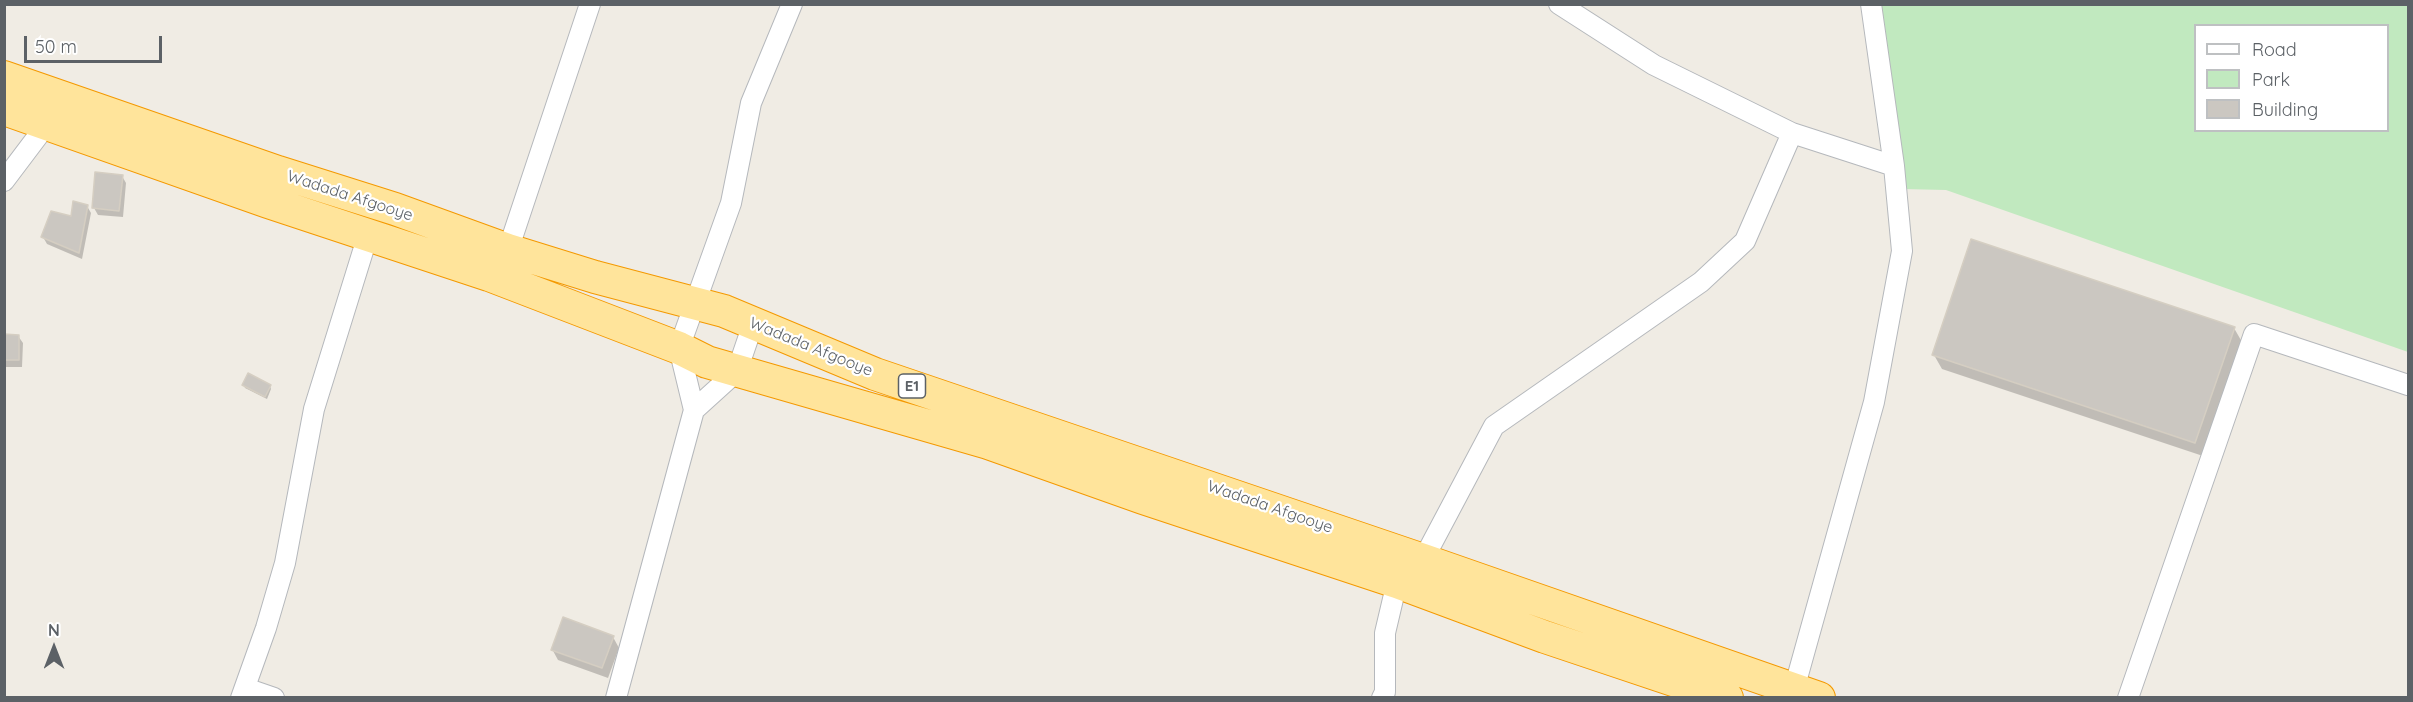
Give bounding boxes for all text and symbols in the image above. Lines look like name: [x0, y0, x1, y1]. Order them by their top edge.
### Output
scale bar: [27, 24, 165, 62]
legend: [2194, 24, 2389, 132]
text: 50 m: [35, 35, 77, 58]
text: Road: [2252, 38, 2297, 61]
text: Park: [2252, 68, 2290, 91]
text: Building: [2252, 98, 2318, 121]
street label: Wadada Afgooye: [285, 167, 415, 225]
street label: Wadada Afgooye: [747, 314, 875, 380]
road number: E1: [898, 374, 926, 398]
street label: Wadada Afgooye: [1205, 477, 1335, 537]
north arrow: [24, 618, 84, 678]
text: N: [48, 620, 60, 640]

